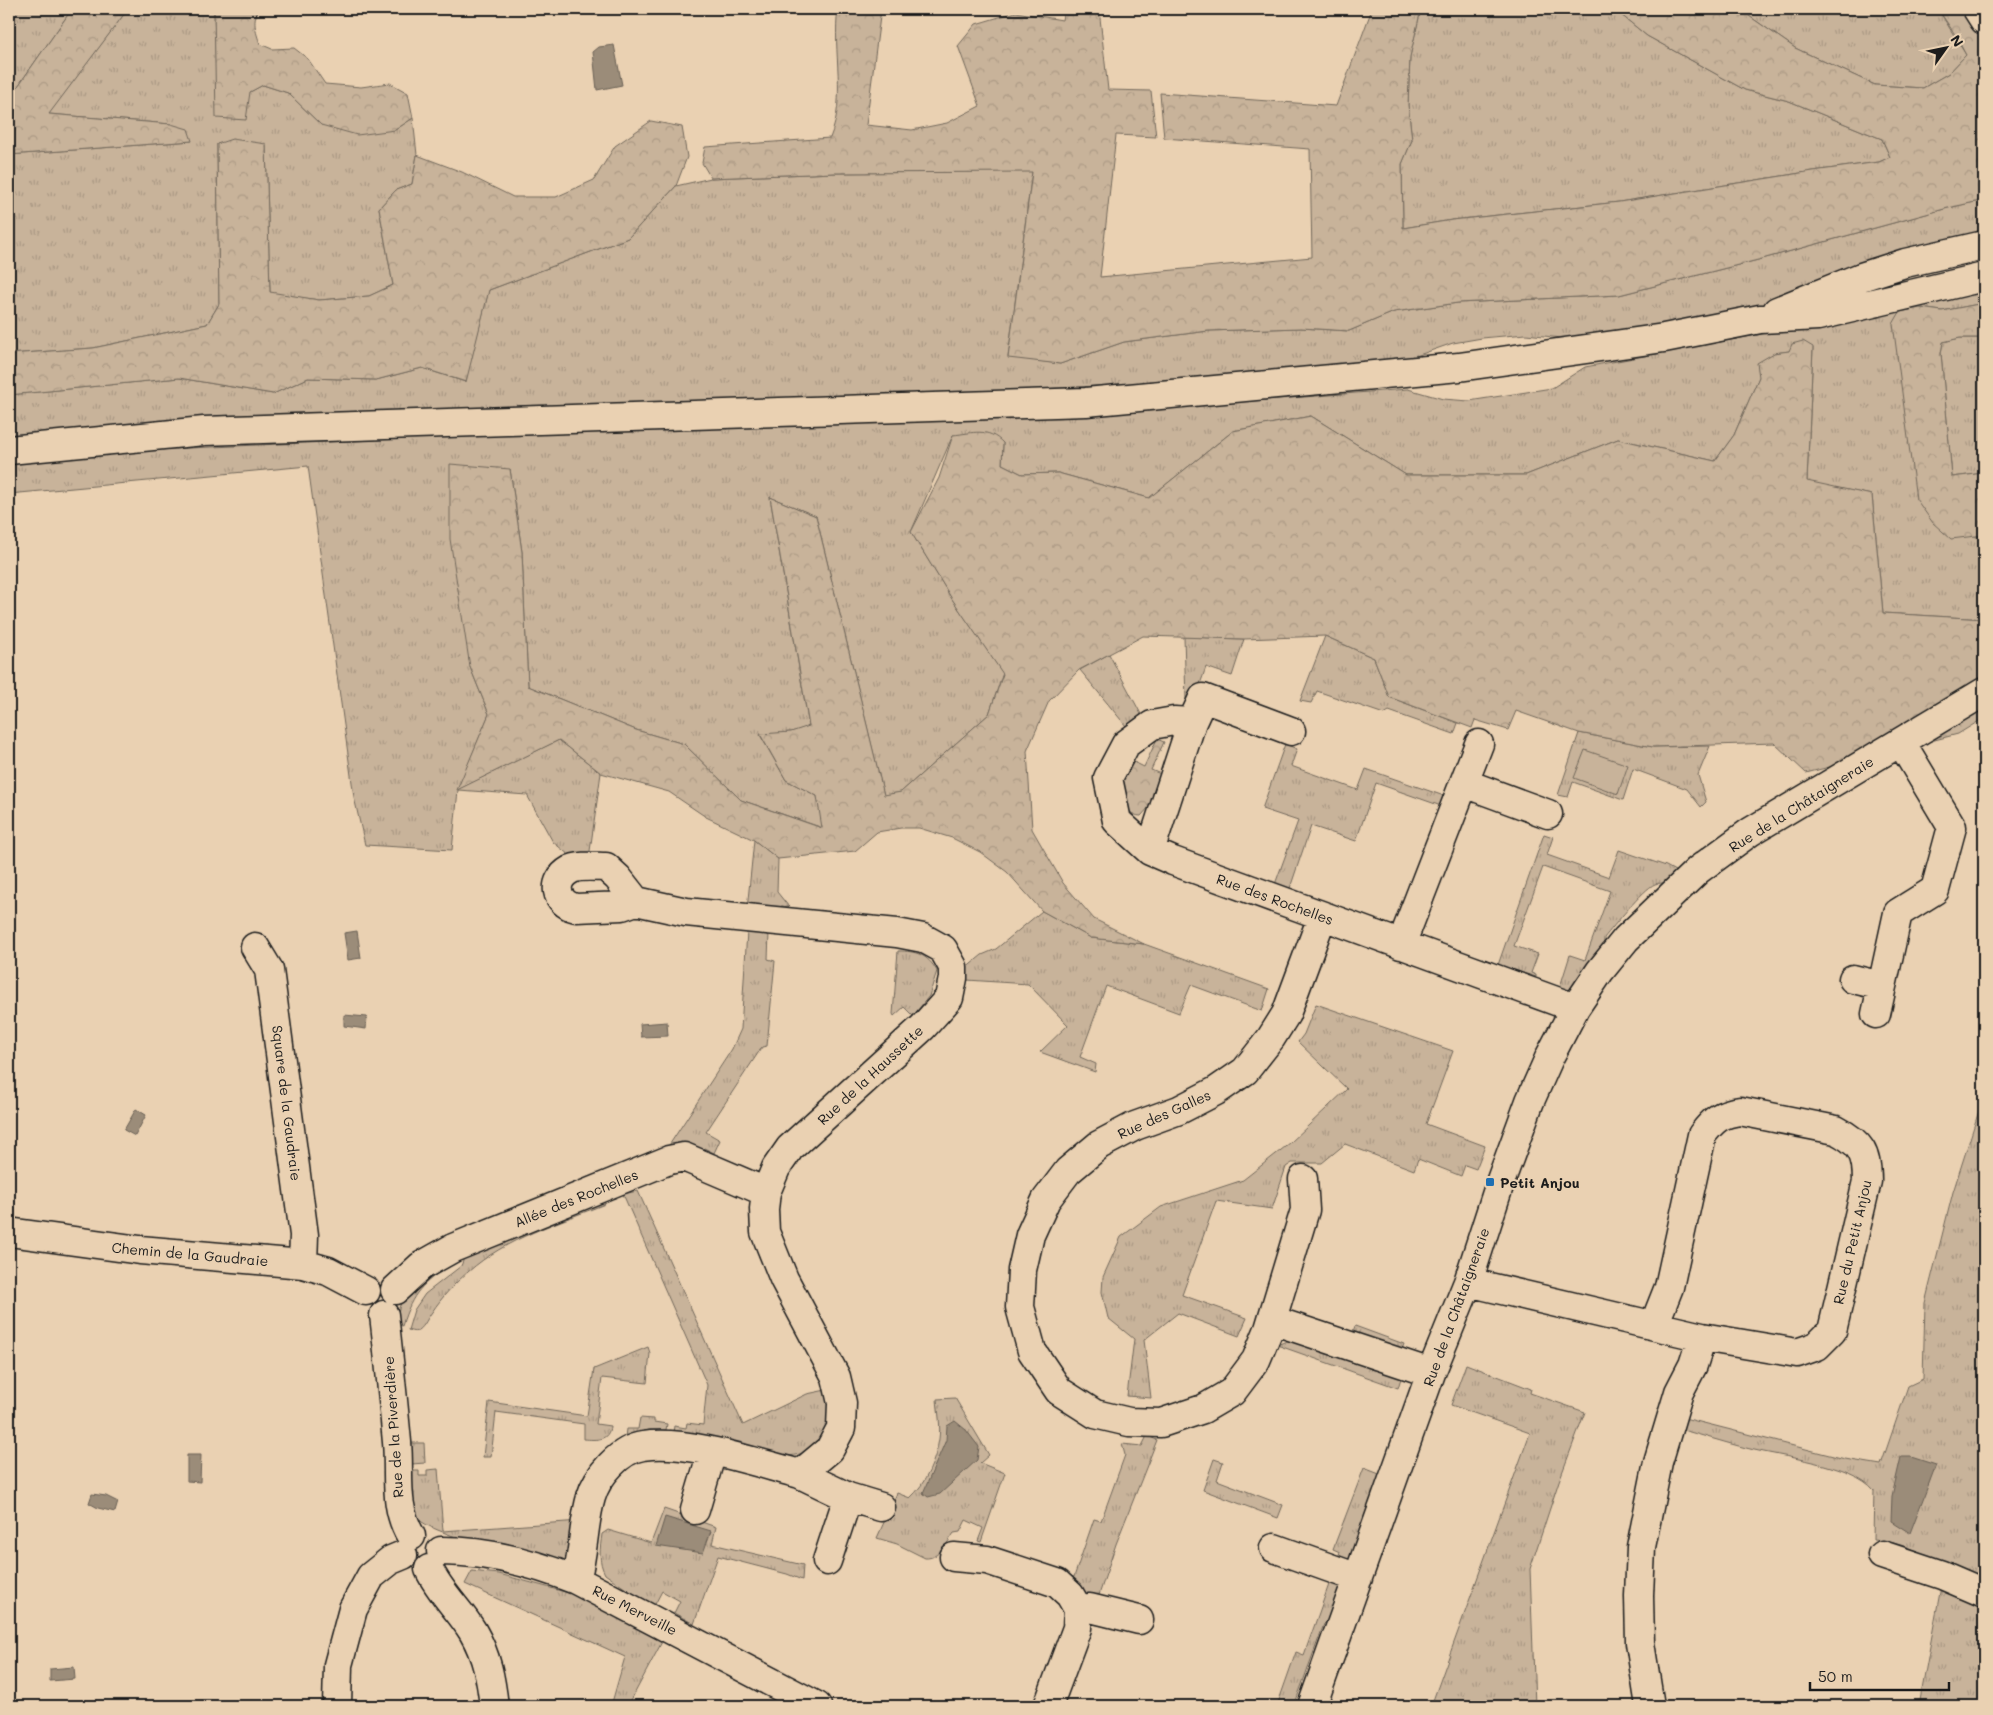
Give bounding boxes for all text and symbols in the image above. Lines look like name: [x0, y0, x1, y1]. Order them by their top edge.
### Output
north arrow: [1920, 22, 1970, 72]
text: N: [1946, 31, 1968, 50]
street label: Rue de la Châtaigneraie: [1725, 752, 1877, 856]
street label: Rue des Rochelles: [1214, 869, 1336, 929]
street label: Rue de la Haussette: [813, 1021, 927, 1129]
street label: Square de la Gaudraie: [268, 1024, 306, 1182]
street label: Rue des Galles: [1114, 1085, 1214, 1143]
street label: Allée des Rochelles: [511, 1164, 641, 1232]
place label: Petit Anjou: [1500, 1173, 1580, 1192]
marker: Petit Anjou: [1484, 1176, 1496, 1188]
street label: Rue du Petit Anjou: [1828, 1178, 1876, 1306]
street label: Rue de la Châtaigneraie: [1418, 1225, 1494, 1389]
street label: Chemin de la Gaudraie: [111, 1238, 269, 1270]
street label: Rue de la Piverdière: [379, 1356, 407, 1498]
street label: Rue Merveille: [589, 1580, 681, 1640]
scale bar: [1810, 1660, 1949, 1692]
text: 50 m: [1818, 1666, 1853, 1686]

